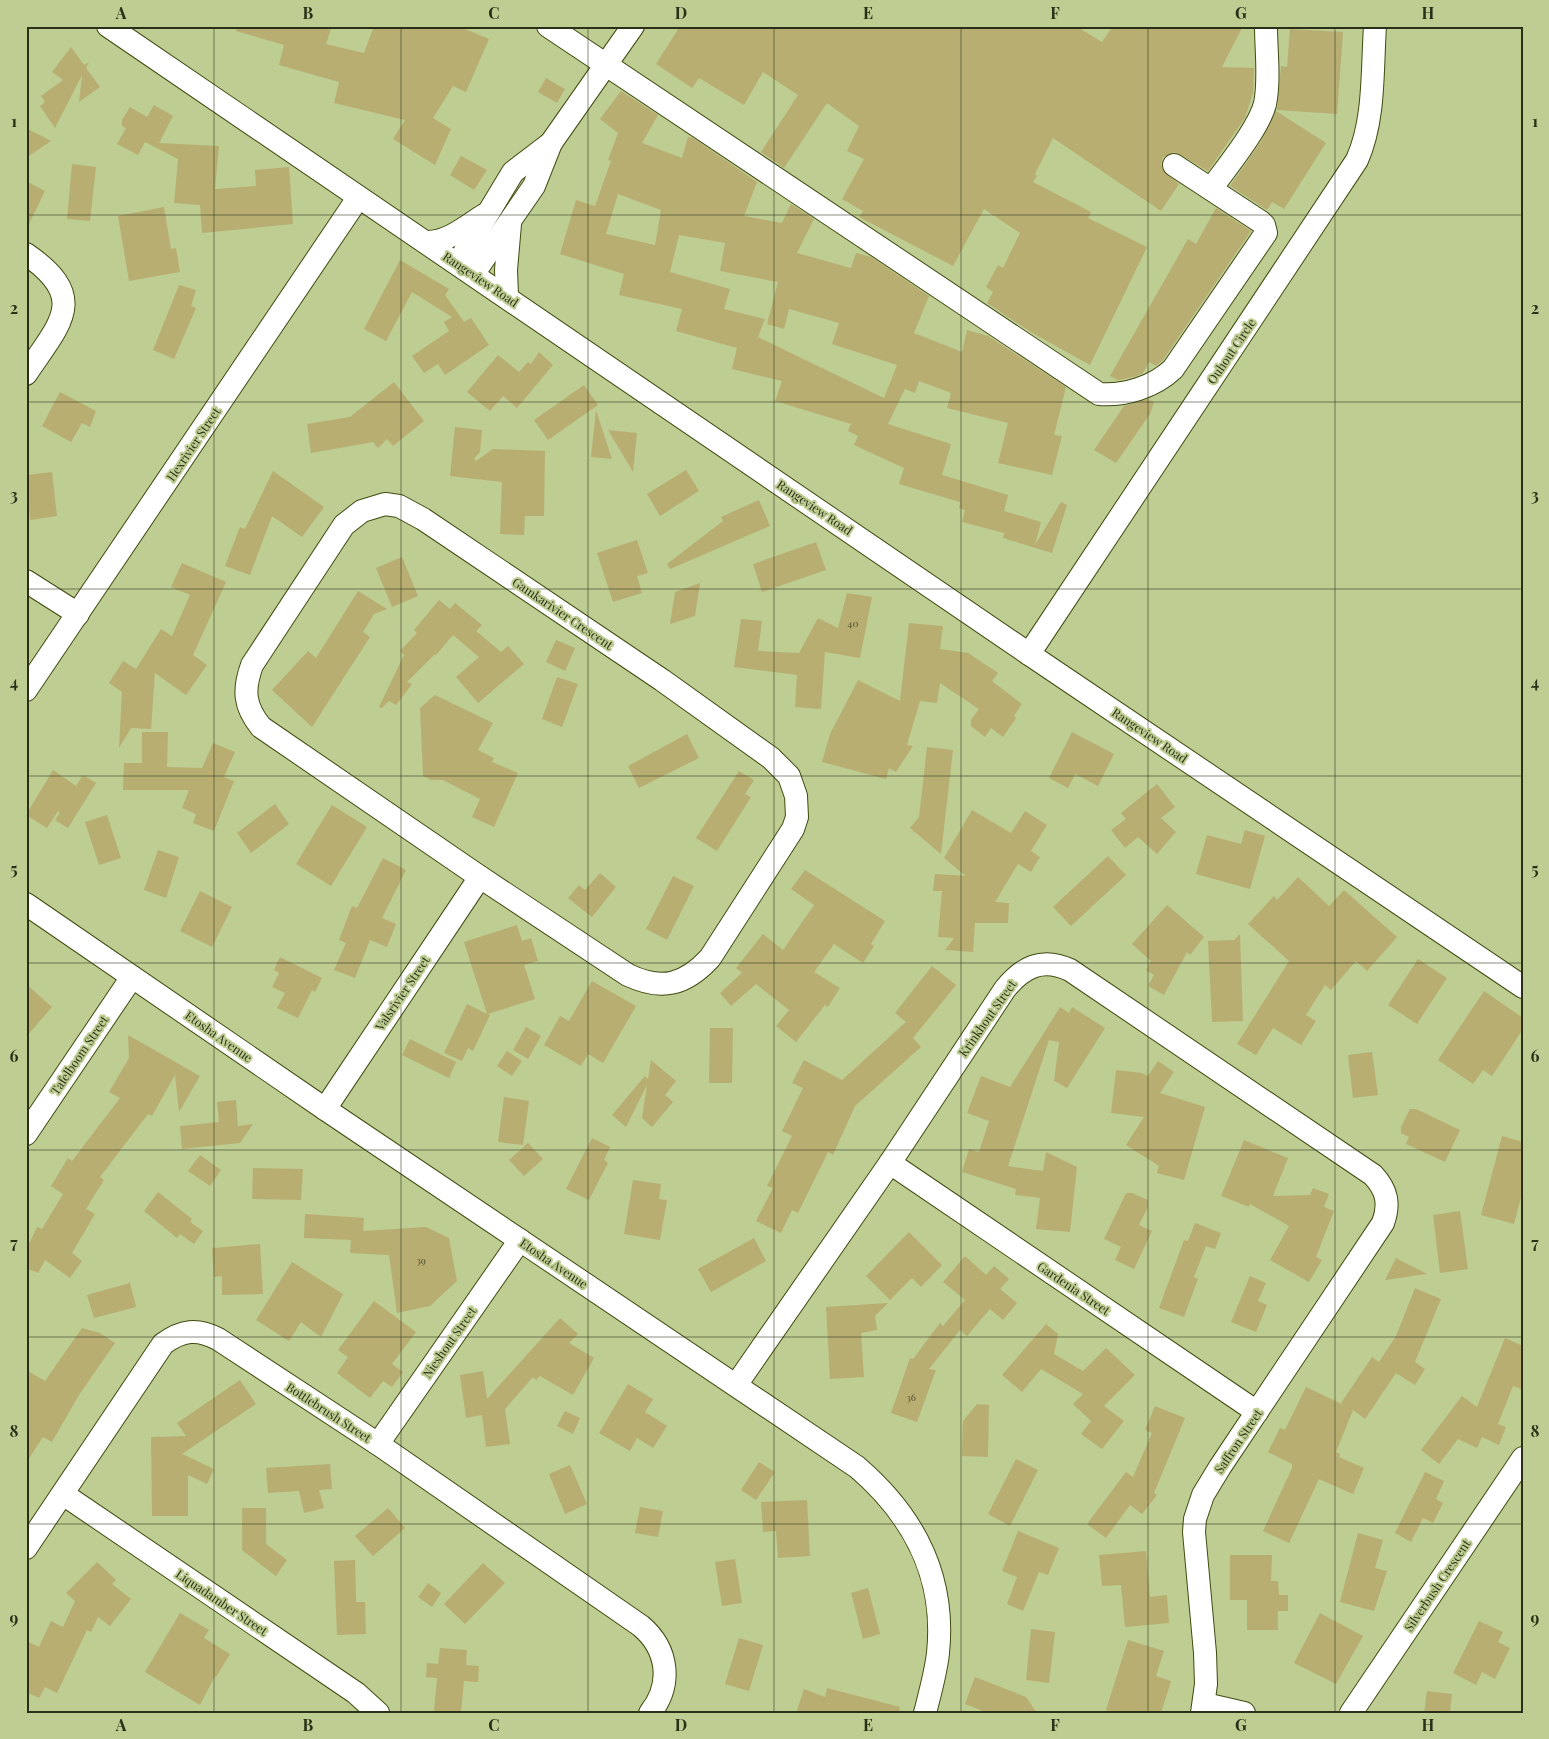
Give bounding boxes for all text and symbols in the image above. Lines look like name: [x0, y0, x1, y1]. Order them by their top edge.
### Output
text: A: [115, 2, 127, 23]
text: B: [303, 2, 314, 23]
text: C: [488, 2, 500, 23]
text: D: [675, 2, 687, 23]
text: E: [863, 2, 873, 23]
text: F: [1050, 2, 1060, 23]
text: G: [1235, 2, 1247, 23]
text: H: [1422, 2, 1435, 23]
text: 1: [11, 110, 17, 131]
text: 1: [1532, 110, 1538, 131]
street label: Rangeview Road: [440, 248, 522, 310]
text: 2: [10, 297, 18, 318]
text: 2: [1531, 297, 1539, 318]
street label: Ouhout Circle: [1203, 315, 1259, 387]
street label: Hexrivier Street: [162, 403, 224, 484]
street label: Rangeview Road: [774, 476, 856, 538]
text: 3: [10, 484, 18, 505]
text: 3: [1531, 484, 1539, 505]
street label: Gamkarivier Crescent: [510, 573, 617, 653]
house number: 40: [848, 616, 858, 630]
text: 4: [10, 671, 18, 692]
text: 4: [1531, 671, 1539, 692]
street label: Rangeview Road: [1109, 704, 1191, 766]
text: 5: [10, 858, 18, 879]
text: 5: [1531, 858, 1539, 879]
street label: Valsrivier Street: [371, 952, 433, 1034]
street label: Krinkhout Street: [955, 976, 1020, 1059]
street label: Etosha Avenue: [182, 1007, 256, 1065]
street label: Tafelboom Street: [47, 1012, 112, 1098]
text: 6: [10, 1045, 19, 1066]
text: 6: [1531, 1045, 1540, 1066]
text: 7: [10, 1232, 18, 1253]
text: 7: [1531, 1232, 1539, 1253]
street label: Etosha Avenue: [517, 1234, 591, 1292]
house number: 39: [416, 1253, 426, 1267]
street label: Gardenia Street: [1035, 1258, 1114, 1319]
street label: Nieshout Street: [419, 1303, 480, 1381]
street label: Bottlebrush Street: [283, 1379, 375, 1446]
house number: 36: [906, 1390, 916, 1404]
street label: Saffron Street: [1211, 1405, 1266, 1476]
text: 8: [10, 1420, 19, 1441]
text: 8: [1531, 1420, 1540, 1441]
street label: Silverbush Crescent: [1400, 1535, 1474, 1634]
street label: Liquadamber Street: [173, 1565, 271, 1639]
text: 9: [10, 1607, 19, 1628]
text: 9: [1531, 1607, 1540, 1628]
text: A: [115, 1714, 127, 1735]
text: B: [303, 1714, 314, 1735]
text: C: [488, 1714, 500, 1735]
text: D: [675, 1714, 687, 1735]
text: E: [863, 1714, 873, 1735]
text: F: [1050, 1714, 1060, 1735]
text: G: [1235, 1714, 1247, 1735]
text: H: [1422, 1714, 1435, 1735]

